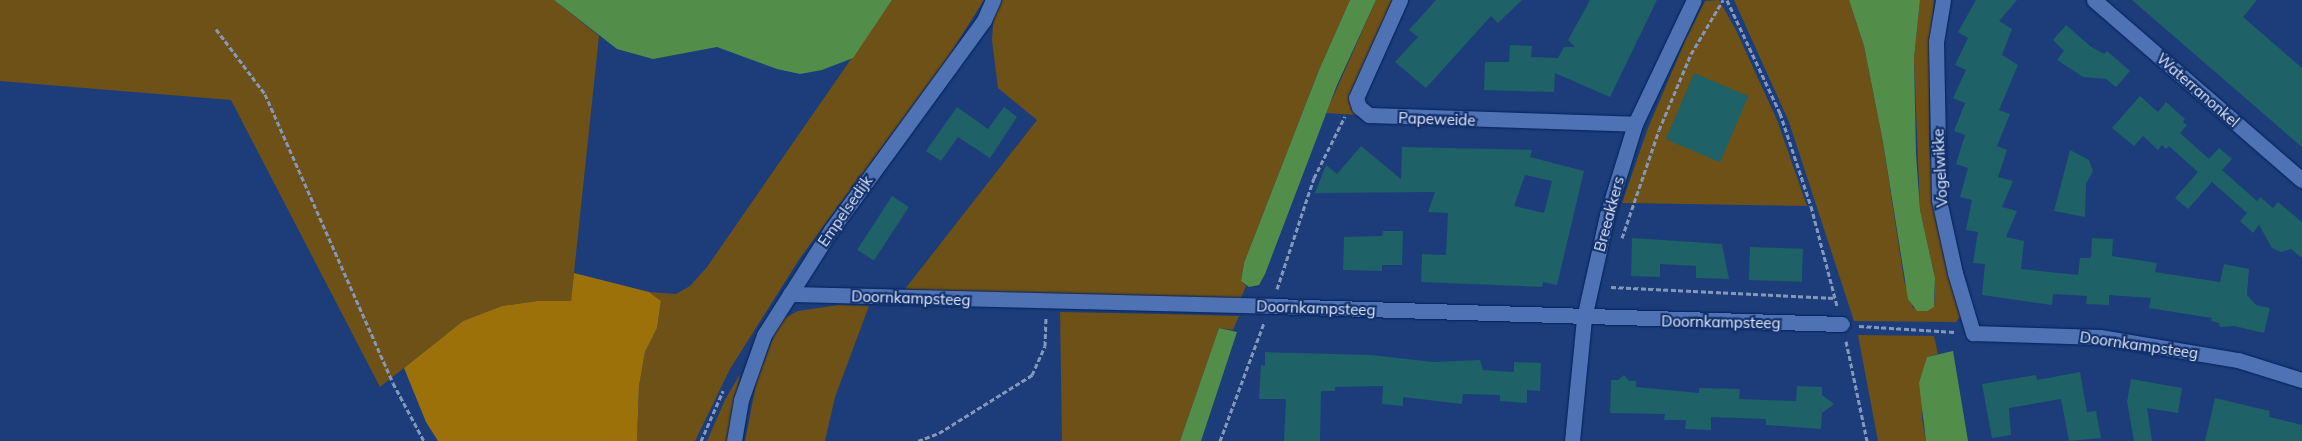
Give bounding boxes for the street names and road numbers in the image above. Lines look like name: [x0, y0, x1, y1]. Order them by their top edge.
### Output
street label: Waterranonkel: [2153, 49, 2243, 131]
street label: Papeweide: [1398, 109, 1476, 129]
street label: Vogelwikke: [1929, 128, 1951, 208]
street label: Empelsedijk: [814, 172, 876, 250]
street label: Breeakkers: [1590, 174, 1628, 254]
street label: Doornkampsteeg: [851, 287, 971, 309]
street label: Doornkampsteeg: [1256, 297, 1376, 319]
street label: Doornkampsteeg: [1661, 312, 1781, 332]
street label: Doornkampsteeg: [2079, 328, 2199, 362]

